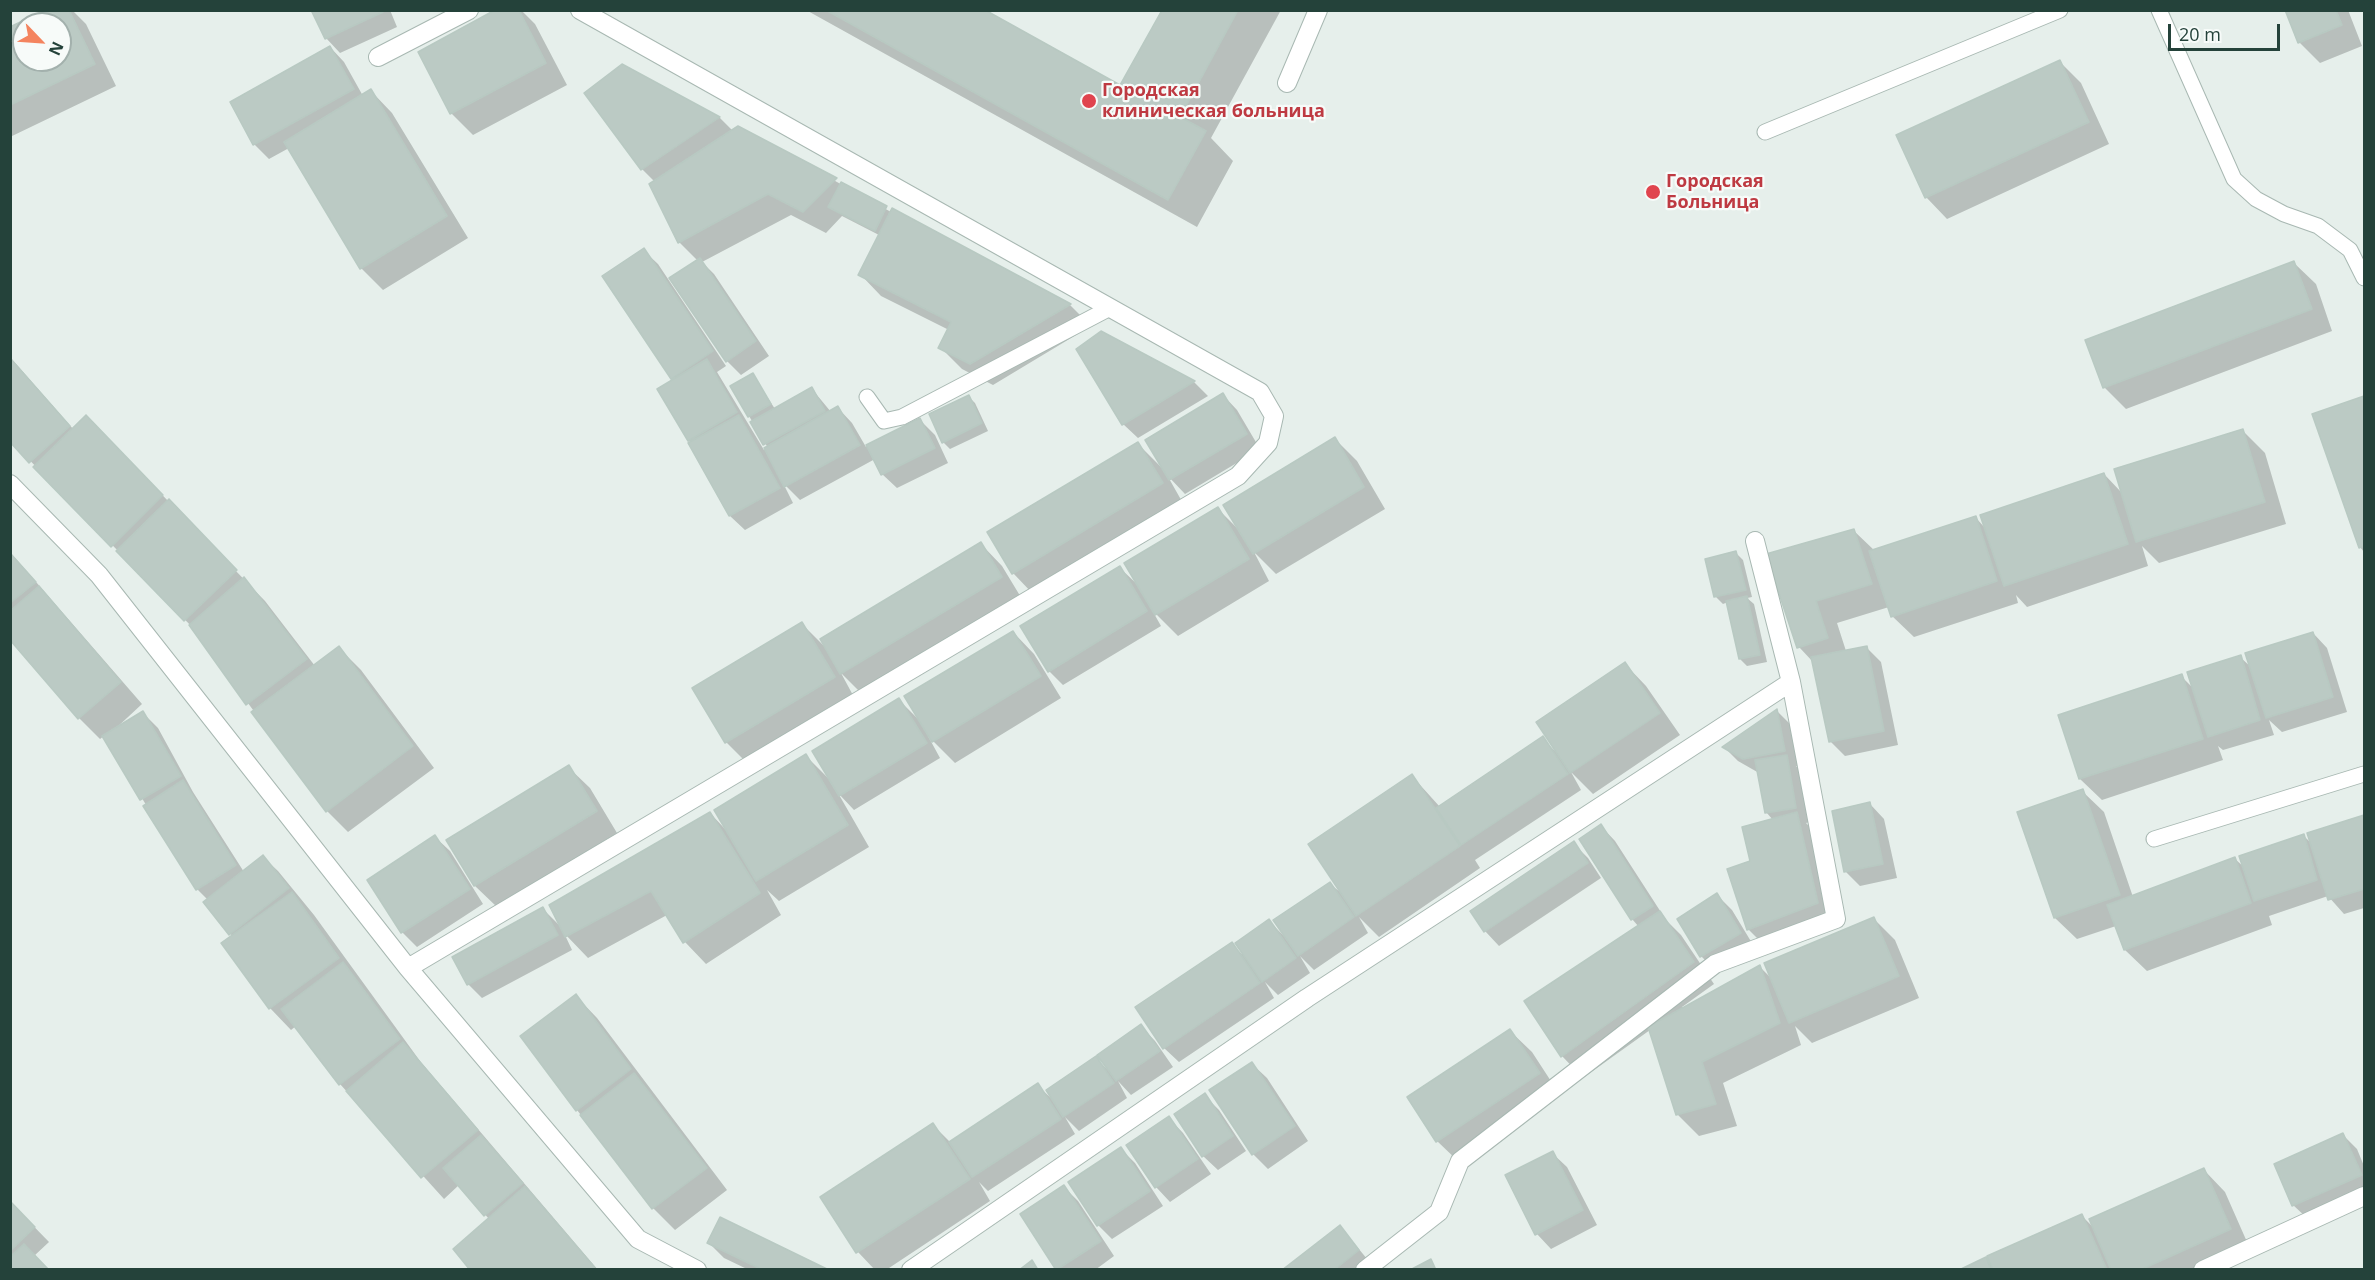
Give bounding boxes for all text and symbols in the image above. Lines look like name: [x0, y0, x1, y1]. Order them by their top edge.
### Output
north arrow: [12, 12, 72, 72]
scale bar: [2171, 12, 2284, 50]
text: 20 m: [2179, 22, 2221, 46]
text: N: [44, 38, 69, 59]
place label: Городская клиническая больница: [1102, 80, 1325, 122]
marker: Городская клиническая больница: [1080, 92, 1098, 110]
place label: Городская Больница: [1666, 171, 1764, 213]
marker: Городская Больница: [1644, 183, 1662, 201]

